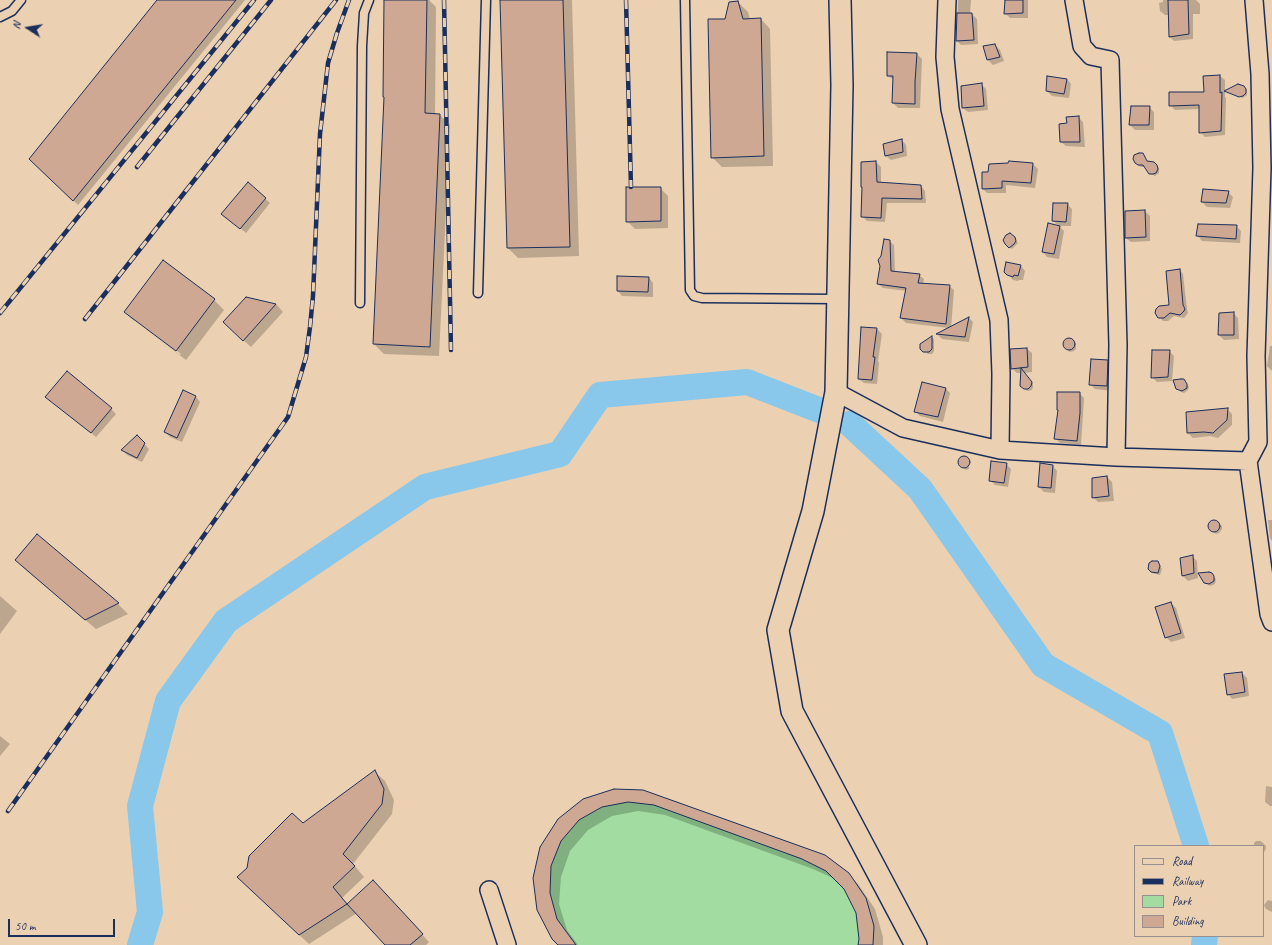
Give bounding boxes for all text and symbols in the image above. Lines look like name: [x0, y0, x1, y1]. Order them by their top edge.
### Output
north arrow: [8, 8, 48, 48]
text: N: [9, 21, 24, 30]
legend: [1134, 845, 1264, 937]
text: Road: [1172, 853, 1192, 869]
text: Railway: [1172, 873, 1203, 889]
text: Park: [1172, 893, 1191, 909]
scale bar: [10, 911, 117, 937]
text: Building: [1172, 913, 1204, 929]
text: 50 m: [15, 918, 35, 934]

